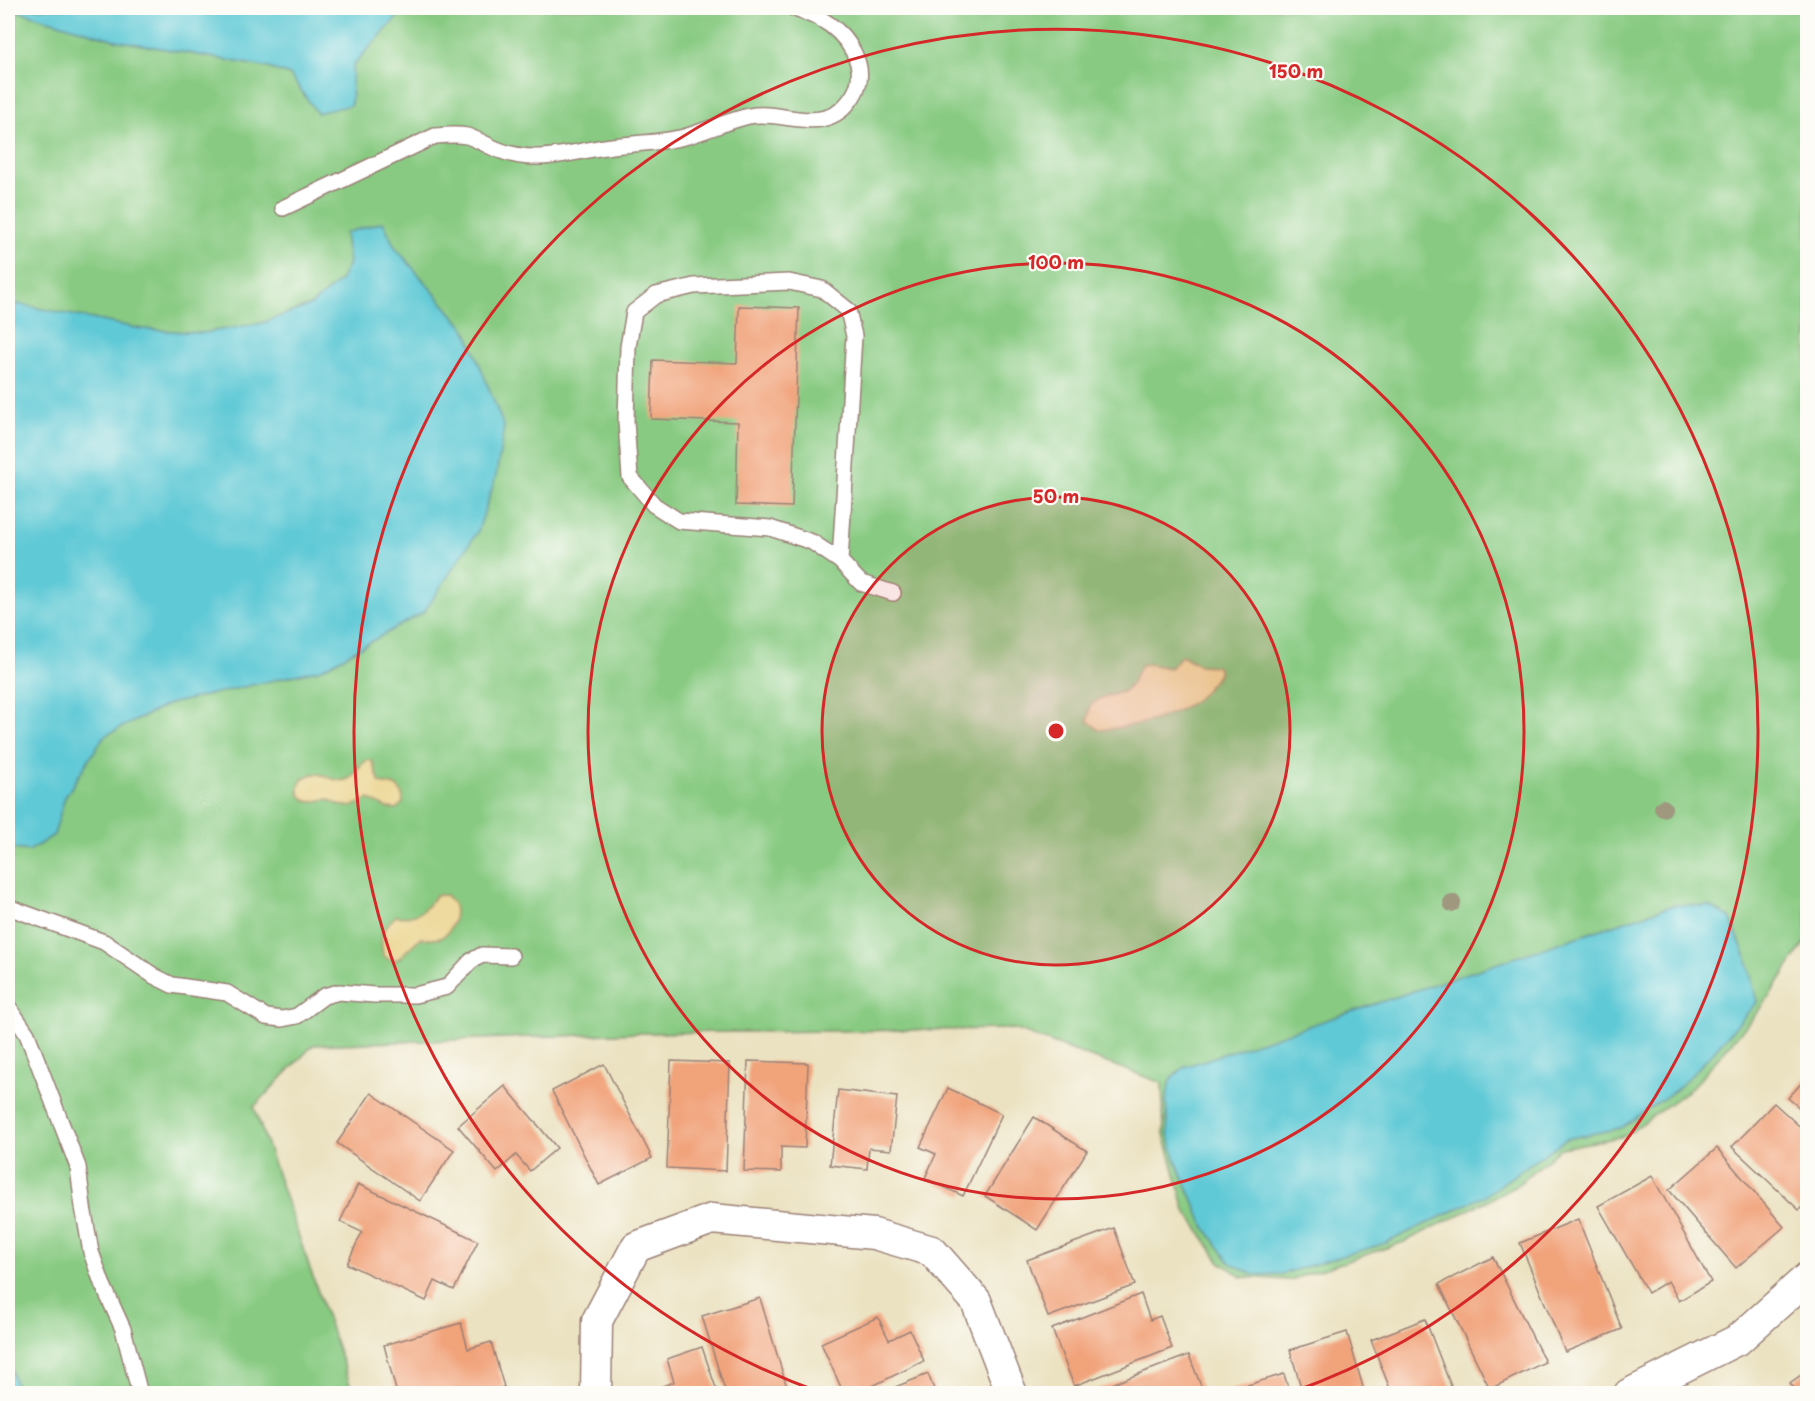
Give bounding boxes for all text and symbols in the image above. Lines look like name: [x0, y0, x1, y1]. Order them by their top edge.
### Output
text: 150 m: [1269, 57, 1323, 84]
text: 100 m: [1028, 248, 1084, 275]
text: 50 m: [1033, 482, 1079, 509]
centre of rings: [1046, 721, 1066, 741]

